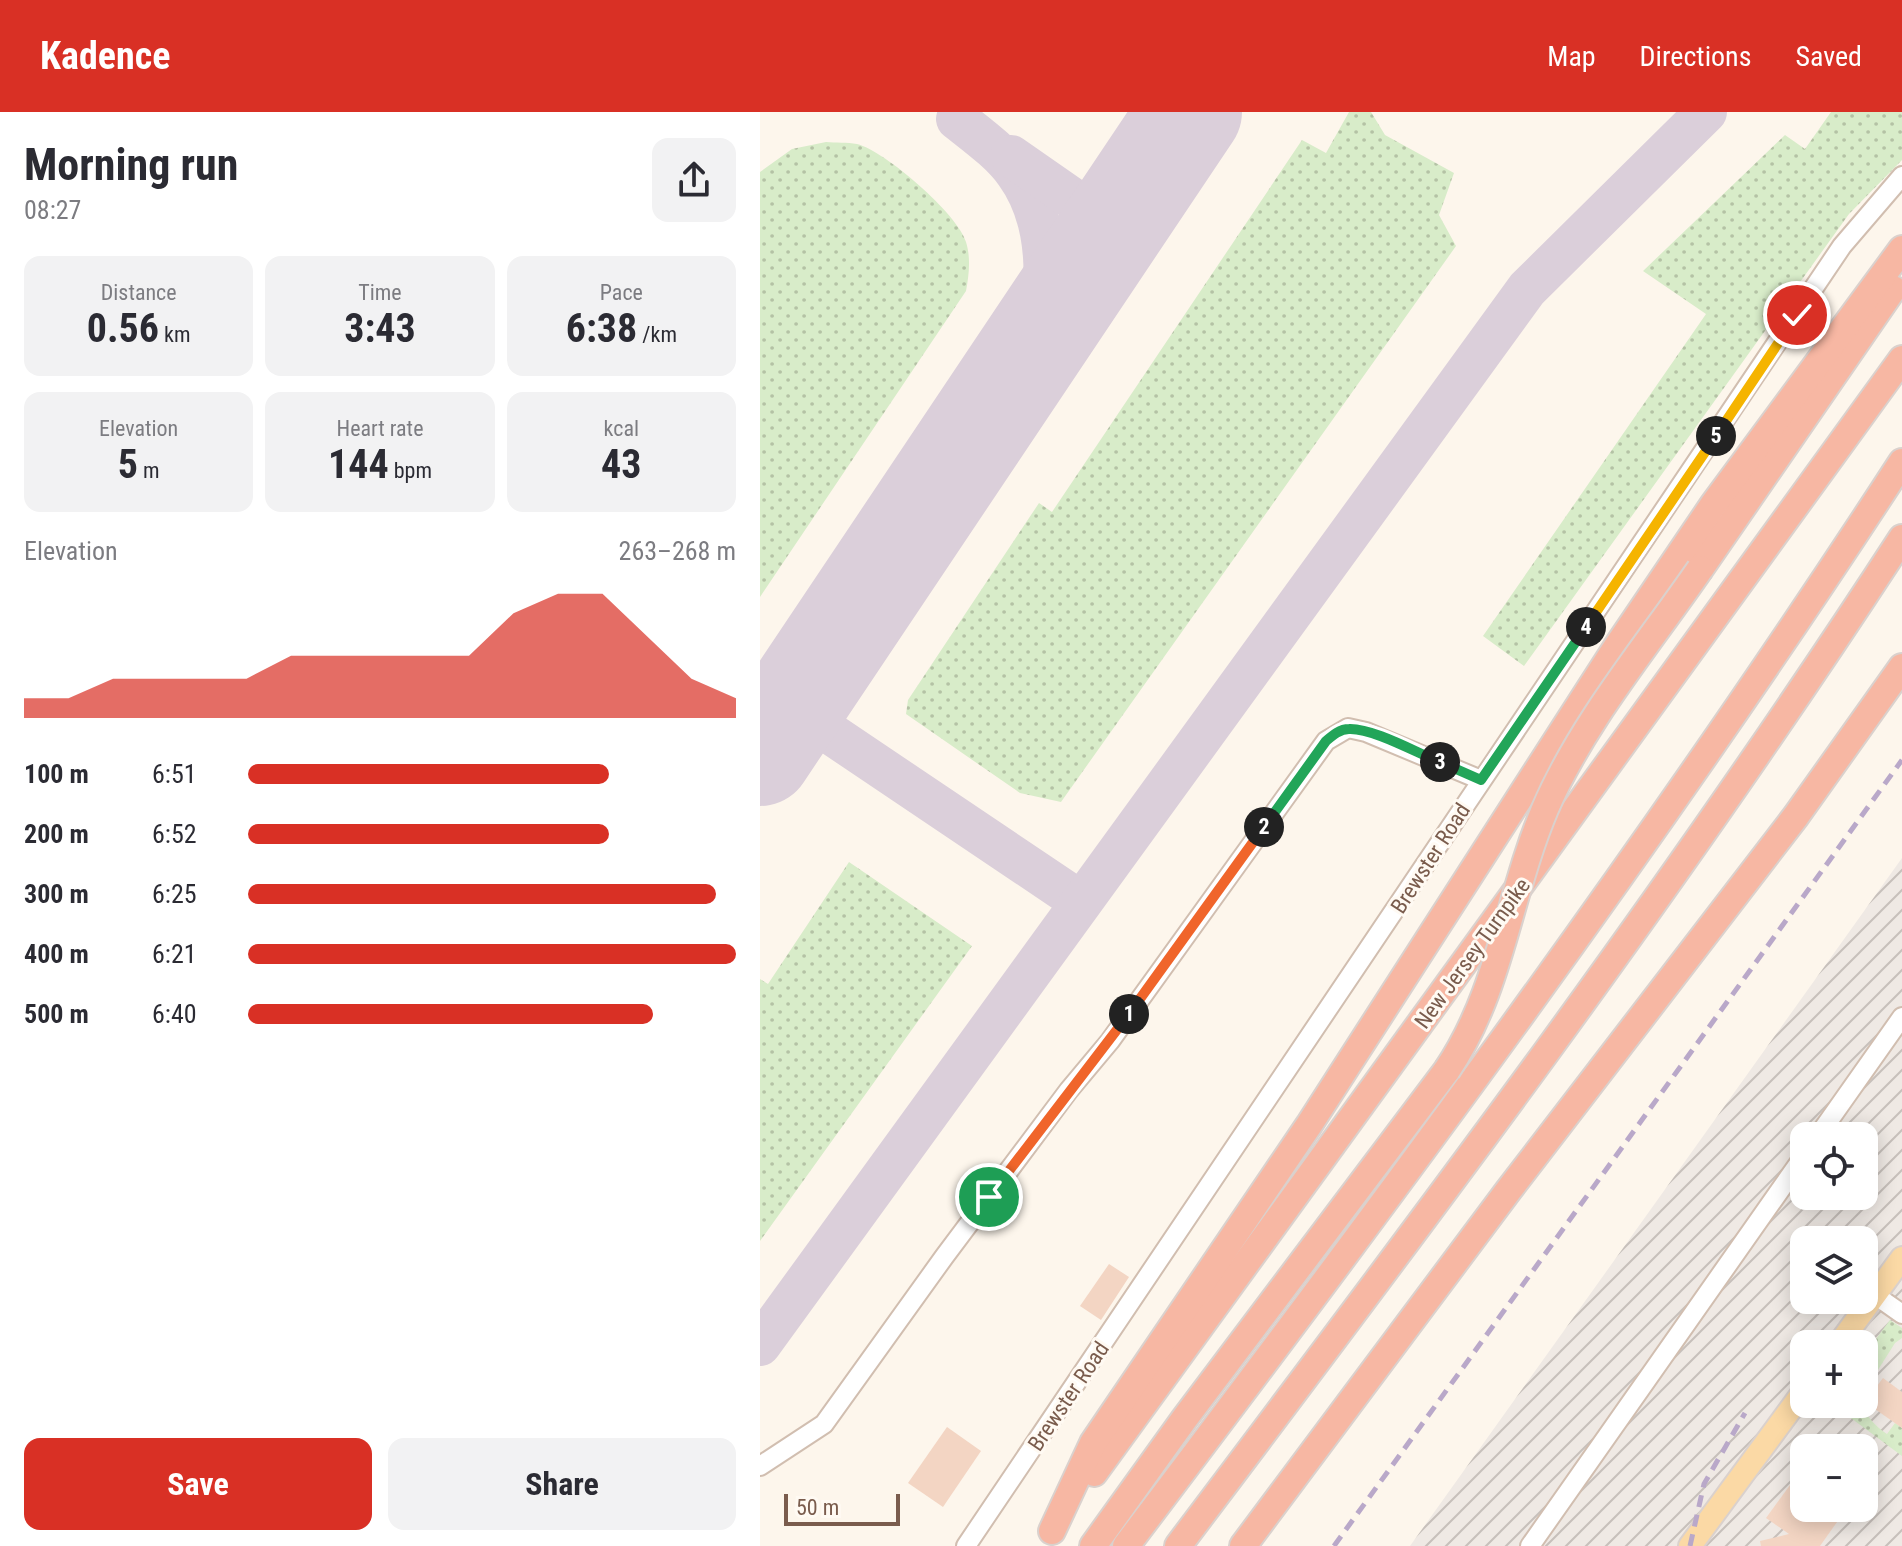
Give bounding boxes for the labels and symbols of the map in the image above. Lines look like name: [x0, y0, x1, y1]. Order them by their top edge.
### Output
pin: [1763, 281, 1831, 349]
pin: 5: [1696, 416, 1736, 456]
pin: 4: [1566, 607, 1606, 647]
pin: 3: [1420, 742, 1460, 782]
street label: Brewster Road: [1386, 799, 1475, 918]
pin: 2: [1244, 807, 1284, 847]
street label: New Jersey Turnpike: [1410, 873, 1535, 1033]
pin: 1: [1109, 994, 1149, 1034]
pin: [955, 1163, 1023, 1231]
street label: Brewster Road: [1023, 1337, 1114, 1455]
scale bar: [784, 1490, 900, 1526]

